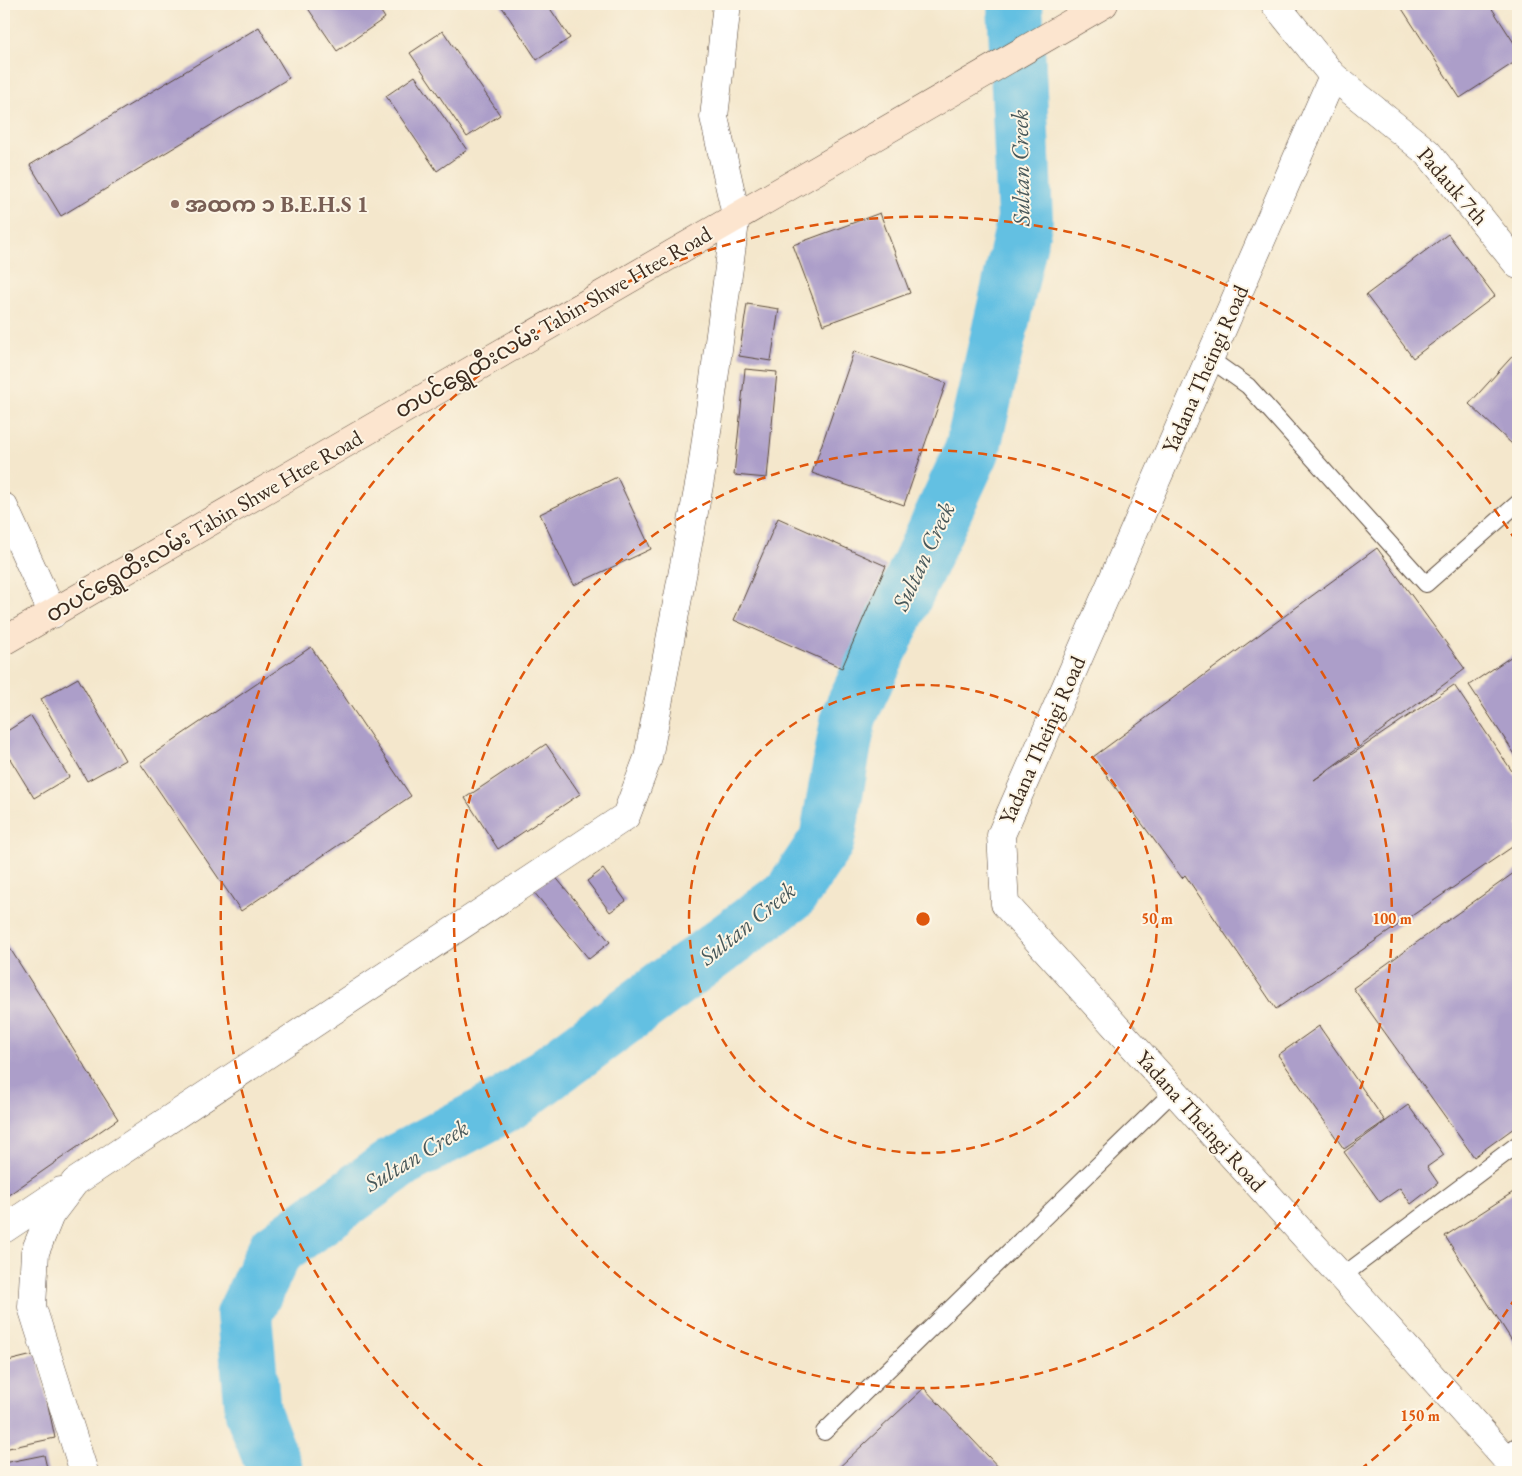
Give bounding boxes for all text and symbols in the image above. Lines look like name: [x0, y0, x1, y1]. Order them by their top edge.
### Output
water label: Sultan Creek: [1003, 109, 1037, 227]
street label: Padauk 7th: [1411, 141, 1495, 231]
place label: အထက ၁ B.E.H.S 1: [185, 190, 368, 219]
marker: အထက ၁ B.E.H.S 1: [169, 198, 181, 210]
street label: တပင်ရွှေထီးလမ်း Tabin Shwe Htee Road: [389, 218, 719, 427]
street label: Yadana Theingi Road: [1155, 280, 1255, 458]
street label: တပင်ရွှေထီးလမ်း Tabin Shwe Htee Road: [40, 422, 370, 631]
water label: Sultan Creek: [884, 497, 962, 616]
street label: Yadana Theingi Road: [992, 651, 1092, 829]
water label: Sultan Creek: [691, 874, 802, 972]
text: 50 m: [1141, 909, 1173, 928]
text: 100 m: [1372, 909, 1412, 928]
centre of rings: [914, 910, 932, 928]
street label: Yadana Theingi Road: [1130, 1044, 1273, 1199]
water label: Sultan Creek: [357, 1112, 474, 1199]
text: 150 m: [1400, 1406, 1440, 1425]

